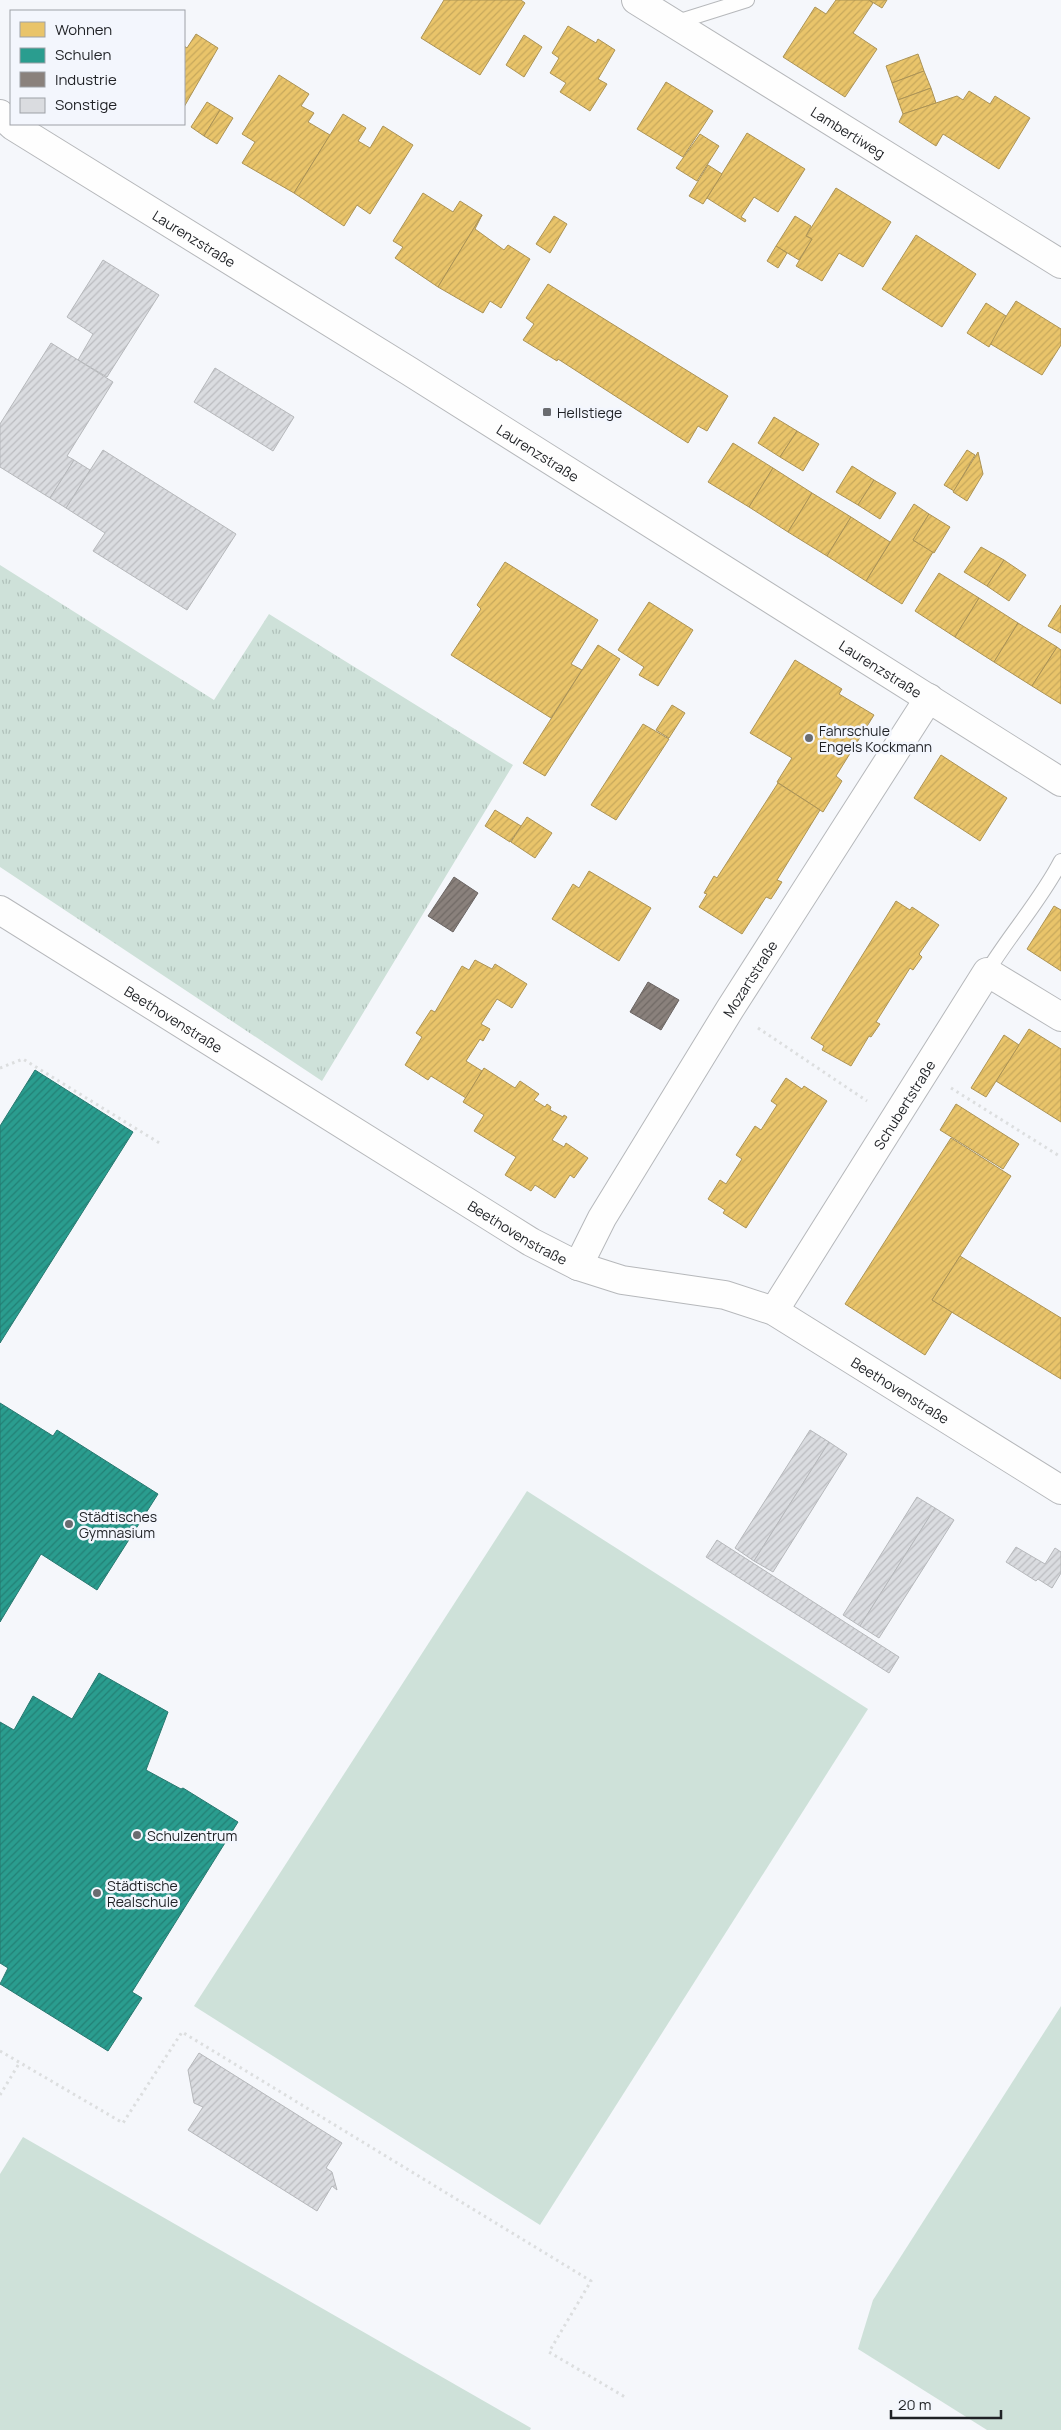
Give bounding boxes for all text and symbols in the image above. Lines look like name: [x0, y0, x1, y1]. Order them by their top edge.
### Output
legend: [10, 10, 185, 125]
text: Wohnen: [55, 19, 112, 40]
text: Schulen: [55, 44, 111, 65]
text: Industrie: [55, 69, 117, 90]
text: Sonstige: [55, 94, 117, 115]
street label: Lambertiweg: [808, 102, 889, 162]
street label: Laurenzstraße: [149, 205, 239, 271]
place label: Hellstiege: [557, 403, 622, 422]
marker: Hellstiege: [541, 406, 553, 418]
street label: Laurenzstraße: [493, 419, 583, 486]
street label: Laurenzstraße: [836, 635, 926, 701]
place label: Fahrschule Engels Kockmann: [819, 721, 932, 756]
marker: Fahrschule Engels Kockmann: [803, 732, 815, 744]
street label: Mozartstraße: [718, 937, 781, 1020]
street label: Beethovenstraße: [121, 981, 226, 1056]
street label: Schubertstraße: [869, 1056, 939, 1153]
street label: Beethovenstraße: [465, 1196, 571, 1269]
street label: Beethovenstraße: [848, 1352, 953, 1428]
place label: Städtisches Gymnasium: [79, 1507, 157, 1542]
marker: Städtisches Gymnasium: [63, 1518, 75, 1530]
place label: Schulzentrum: [147, 1826, 237, 1845]
marker: Schulzentrum: [131, 1829, 143, 1841]
place label: Städtische Realschule: [107, 1876, 178, 1911]
marker: Städtische Realschule: [91, 1887, 103, 1899]
scale bar: [891, 2388, 1001, 2420]
text: 20 m: [898, 2394, 931, 2415]

